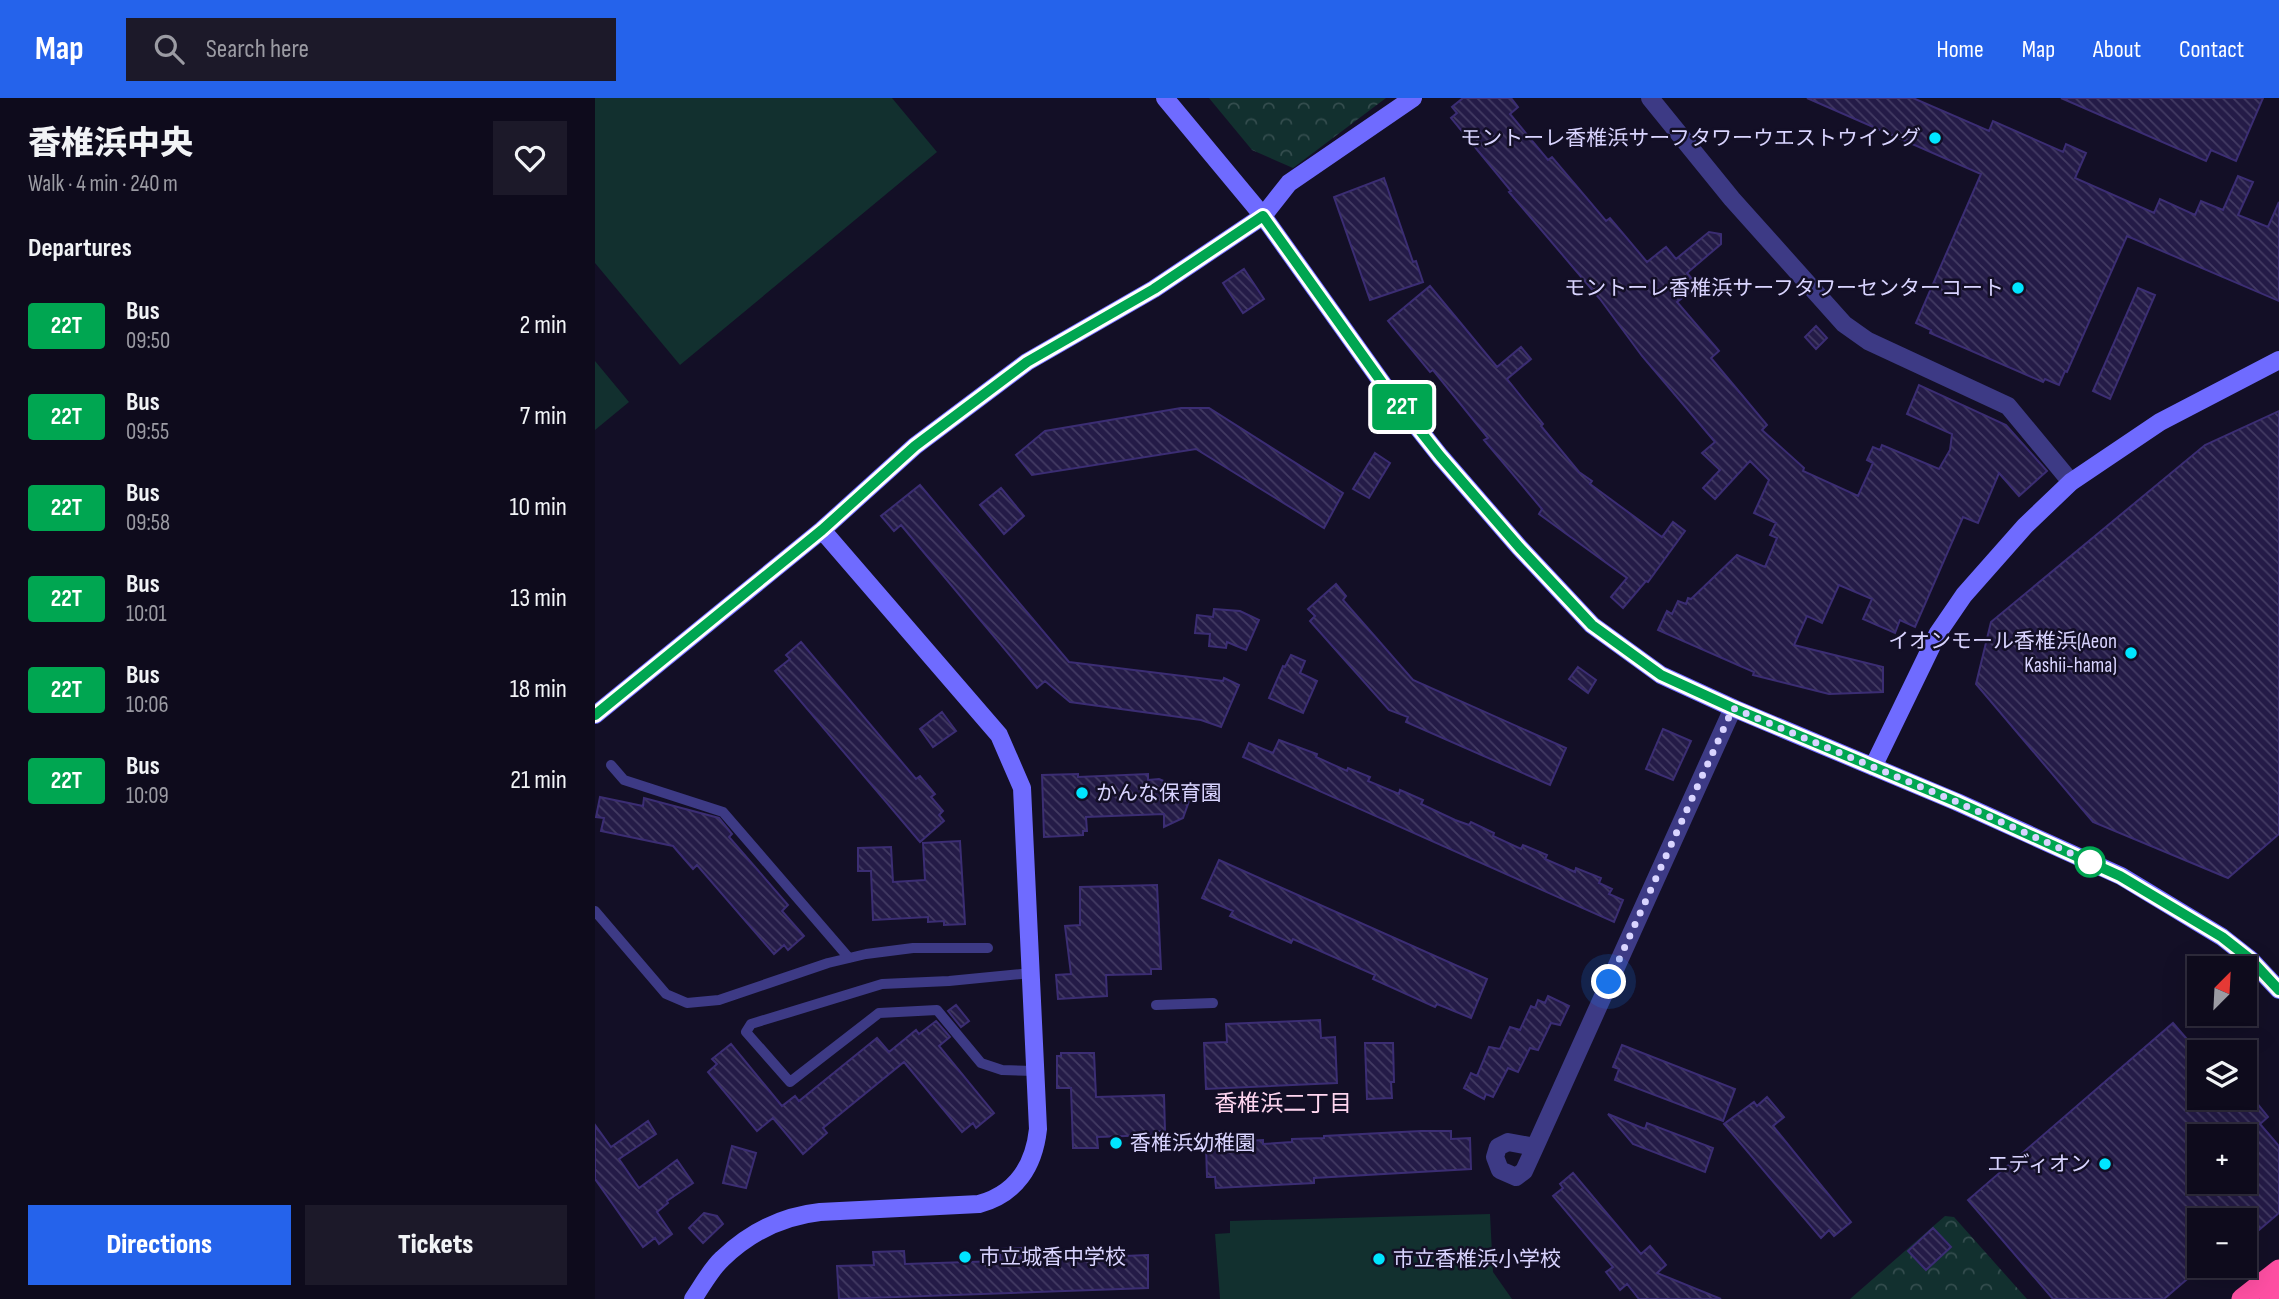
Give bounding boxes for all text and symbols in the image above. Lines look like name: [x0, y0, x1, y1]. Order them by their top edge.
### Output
search box: [126, 18, 616, 81]
text: Map: [35, 29, 84, 69]
icon: search: [150, 30, 188, 68]
text: Search here: [206, 34, 309, 65]
text: Home: [1936, 35, 1984, 64]
text: Map: [2022, 35, 2055, 64]
text: About: [2093, 35, 2141, 64]
text: Contact: [2179, 35, 2244, 64]
button: heart: [493, 121, 567, 195]
text: 香椎浜中央: [28, 124, 193, 164]
place label: モントーレ香椎浜サーフタワーウエストウイング: [1460, 126, 1921, 151]
marker: モントーレ香椎浜サーフタワーウエストウイング: [1927, 130, 1943, 146]
text: Walk · 4 min · 240 m: [28, 170, 178, 198]
text: Departures: [28, 233, 132, 264]
place label: モントーレ香椎浜サーフタワーセンターコート: [1564, 276, 2004, 301]
marker: モントーレ香椎浜サーフタワーセンターコート: [2010, 280, 2026, 296]
text: Bus: [126, 296, 160, 327]
text: 2 min: [519, 310, 567, 341]
text: 22T: [51, 311, 82, 340]
text: 09:50: [126, 327, 170, 355]
line badge: 22T: [1362, 384, 1442, 430]
text: Bus: [126, 387, 160, 418]
text: 22T: [1386, 392, 1418, 421]
text: 7 min: [520, 401, 567, 432]
text: 22T: [51, 402, 82, 431]
text: 09:55: [126, 418, 169, 446]
text: Bus: [126, 478, 160, 509]
text: 10 min: [510, 492, 567, 523]
text: 22T: [51, 493, 82, 522]
text: 09:58: [126, 509, 170, 537]
text: Bus: [126, 569, 160, 600]
text: 13 min: [510, 583, 567, 614]
text: 22T: [51, 584, 82, 613]
text: 10:01: [126, 600, 167, 628]
place label: イオンモール香椎浜(Aeon Kashii-hama): [1888, 629, 2117, 678]
marker: イオンモール香椎浜(Aeon Kashii-hama): [2123, 645, 2139, 661]
text: Bus: [126, 660, 160, 691]
text: 18 min: [510, 674, 567, 705]
text: 22T: [51, 675, 82, 704]
text: 10:06: [126, 691, 169, 719]
text: Bus: [126, 751, 160, 782]
text: 21 min: [510, 765, 567, 796]
text: 22T: [51, 766, 82, 795]
place label: かんな保育園: [1096, 781, 1222, 806]
text: 10:09: [126, 782, 169, 810]
marker: かんな保育園: [1074, 785, 1090, 801]
unlabelled marker: [2075, 847, 2105, 877]
north arrow: [2187, 956, 2257, 1026]
map controls: [2187, 956, 2257, 1278]
your location: [1591, 964, 1626, 999]
button: layers: [2187, 1040, 2257, 1110]
district label: 香椎浜二丁目: [1214, 1090, 1352, 1118]
button: +: [2187, 1124, 2257, 1194]
place label: 香椎浜幼稚園: [1130, 1131, 1256, 1156]
marker: 香椎浜幼稚園: [1108, 1135, 1124, 1151]
place label: エディオン: [1987, 1152, 2091, 1177]
marker: エディオン: [2097, 1156, 2113, 1172]
button: Directions: [28, 1205, 291, 1285]
button: Tickets: [305, 1205, 567, 1285]
button: −: [2187, 1208, 2257, 1278]
place label: 市立城香中学校: [979, 1245, 1126, 1270]
place label: 市立香椎浜小学校: [1393, 1247, 1561, 1272]
marker: 市立城香中学校: [957, 1249, 973, 1265]
marker: 市立香椎浜小学校: [1371, 1251, 1387, 1267]

